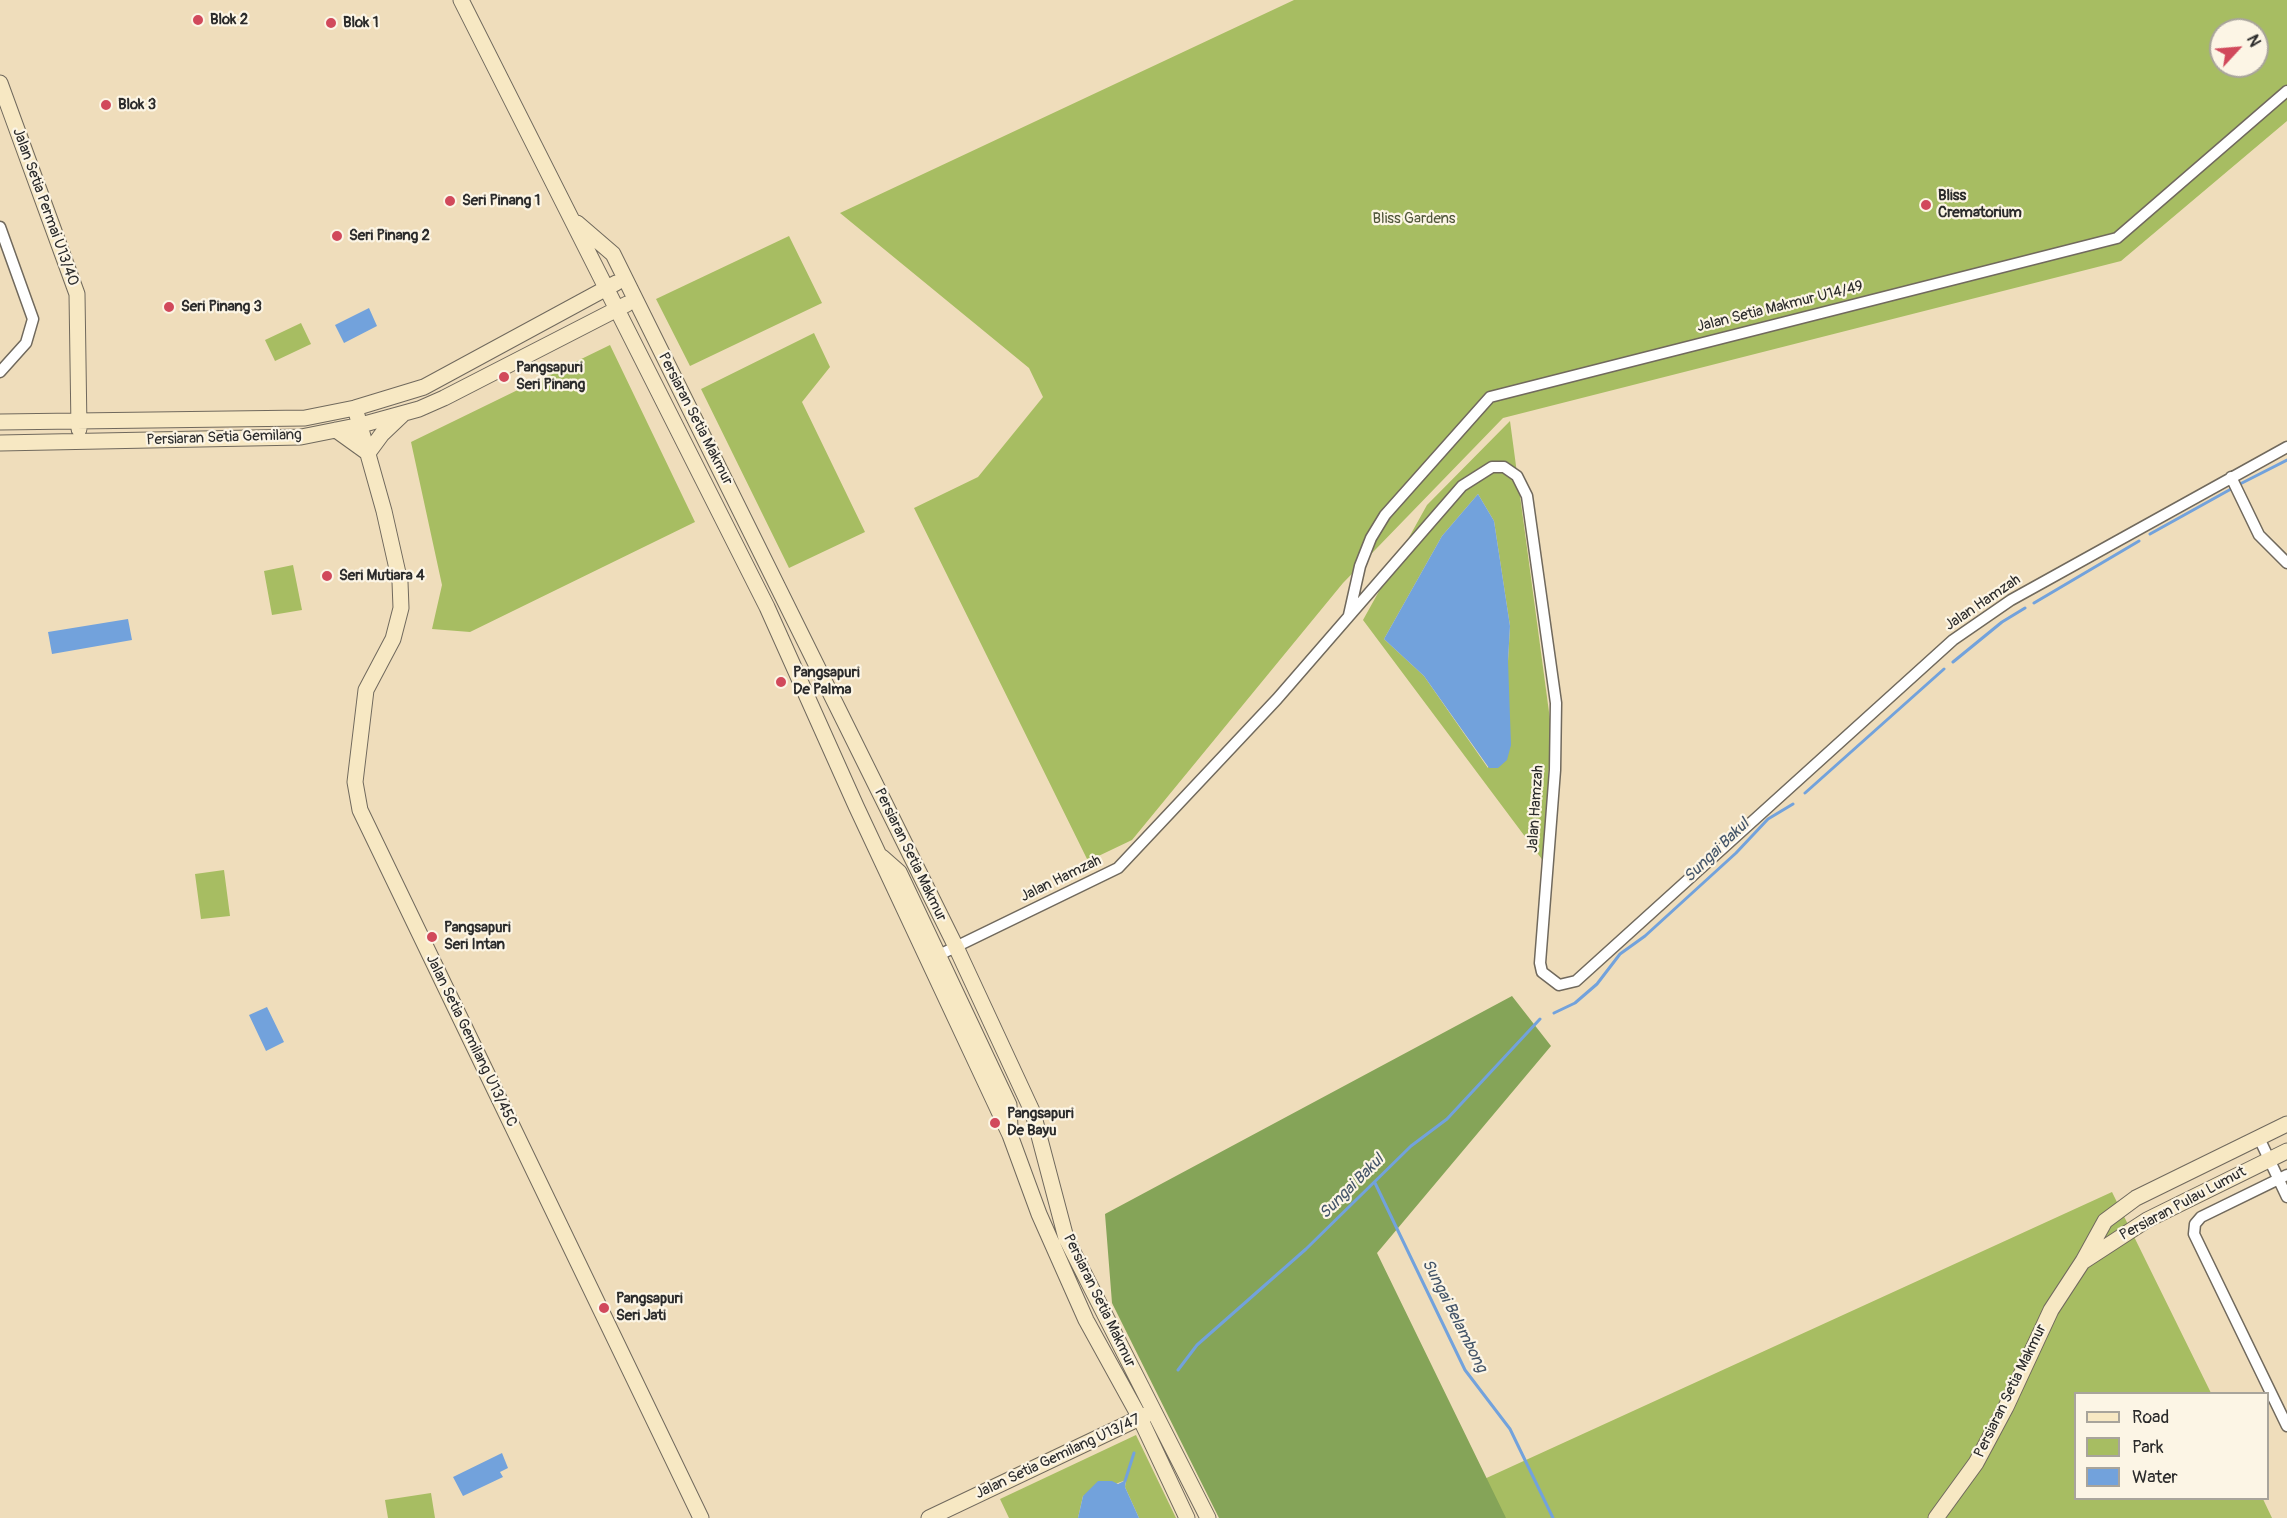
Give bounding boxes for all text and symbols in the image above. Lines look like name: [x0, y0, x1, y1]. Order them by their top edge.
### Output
place label: Blok 2: [210, 11, 248, 29]
marker: Blok 2: [191, 13, 205, 27]
place label: Blok 1: [343, 14, 378, 32]
marker: Blok 1: [324, 16, 338, 30]
north arrow: [2209, 18, 2269, 78]
text: N: [2242, 32, 2265, 50]
place label: Blok 3: [118, 96, 156, 114]
marker: Blok 3: [99, 98, 113, 112]
street label: Jalan Setia Permai U13/40: [8, 126, 82, 288]
place label: Bliss Crematorium: [1938, 187, 2022, 222]
place label: Seri Pinang 1: [462, 192, 540, 210]
marker: Seri Pinang 1: [443, 194, 457, 208]
marker: Bliss Crematorium: [1919, 198, 1933, 212]
park label: Bliss Gardens: [1373, 210, 1455, 228]
place label: Seri Pinang 2: [349, 227, 430, 245]
marker: Seri Pinang 2: [330, 229, 344, 243]
street label: Jalan Setia Makmur U14/49: [1695, 278, 1865, 336]
place label: Seri Pinang 3: [181, 298, 262, 316]
marker: Seri Pinang 3: [162, 300, 176, 314]
street label: Persiaran Setia Makmur: [654, 350, 736, 488]
place label: Pangsapuri Seri Pinang: [516, 359, 585, 394]
marker: Pangsapuri Seri Pinang: [497, 370, 511, 384]
street label: Persiaran Setia Gemilang: [146, 426, 302, 450]
place label: Seri Mutiara 4: [339, 567, 425, 585]
marker: Seri Mutiara 4: [320, 569, 334, 583]
street label: Jalan Hamzah: [1942, 571, 2024, 635]
place label: Pangsapuri De Palma: [793, 664, 860, 699]
marker: Pangsapuri De Palma: [774, 675, 788, 689]
street label: Jalan Hamzah: [1524, 765, 1548, 853]
street label: Persiaran Setia Makmur: [870, 785, 950, 925]
water label: Sungai Bakul: [1680, 815, 1754, 887]
street label: Jalan Hamzah: [1018, 852, 1104, 906]
place label: Pangsapuri Seri Intan: [444, 919, 511, 954]
marker: Pangsapuri Seri Intan: [425, 930, 439, 944]
street label: Jalan Setia Gemilang U13/45C: [421, 952, 521, 1130]
place label: Pangsapuri De Bayu: [1007, 1105, 1074, 1140]
marker: Pangsapuri De Bayu: [988, 1116, 1002, 1130]
water label: Sungai Bakul: [1316, 1151, 1388, 1223]
street label: Persiaran Pulau Lumut: [2117, 1163, 2249, 1245]
street label: Persiaran Setia Makmur: [1059, 1231, 1139, 1371]
water label: Sungai Belambong: [1417, 1256, 1491, 1376]
place label: Pangsapuri Seri Jati: [616, 1290, 683, 1325]
marker: Pangsapuri Seri Jati: [597, 1301, 611, 1315]
street label: Persiaran Setia Makmur: [1971, 1321, 2051, 1461]
legend: [2074, 1392, 2269, 1500]
text: Road: [2132, 1406, 2169, 1429]
street label: Jalan Setia Gemilang U13/47: [973, 1411, 1143, 1503]
text: Park: [2132, 1436, 2164, 1459]
text: Water: [2132, 1466, 2178, 1489]

